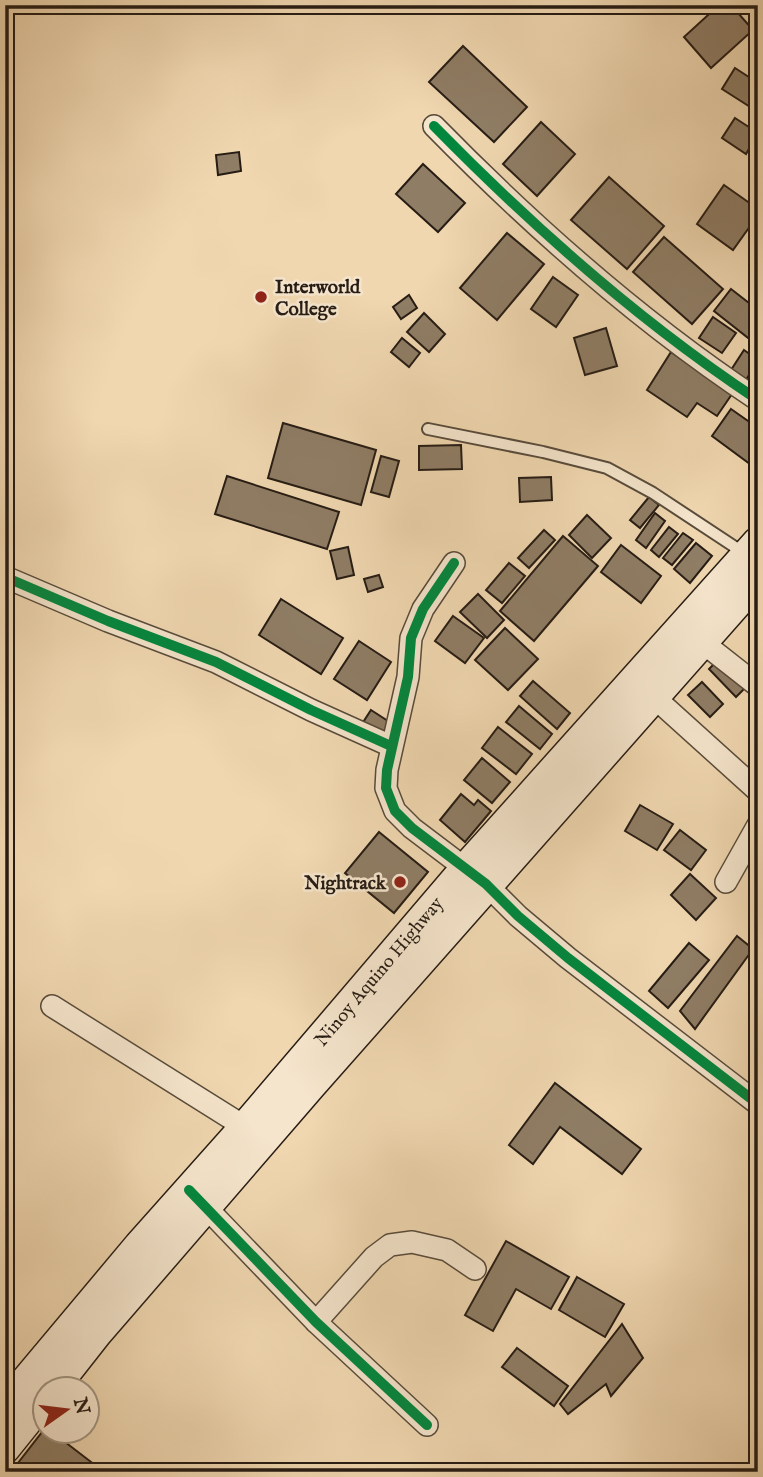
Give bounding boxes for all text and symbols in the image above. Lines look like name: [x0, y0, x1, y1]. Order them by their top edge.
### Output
place label: Interworld College: [275, 276, 361, 322]
marker: Interworld College: [253, 289, 269, 305]
place label: Nightrack: [303, 872, 387, 896]
marker: Nightrack: [392, 874, 408, 890]
street label: Ninoy Aquino Highway: [310, 892, 450, 1052]
north arrow: [32, 1376, 102, 1446]
text: N: [67, 1395, 94, 1418]

